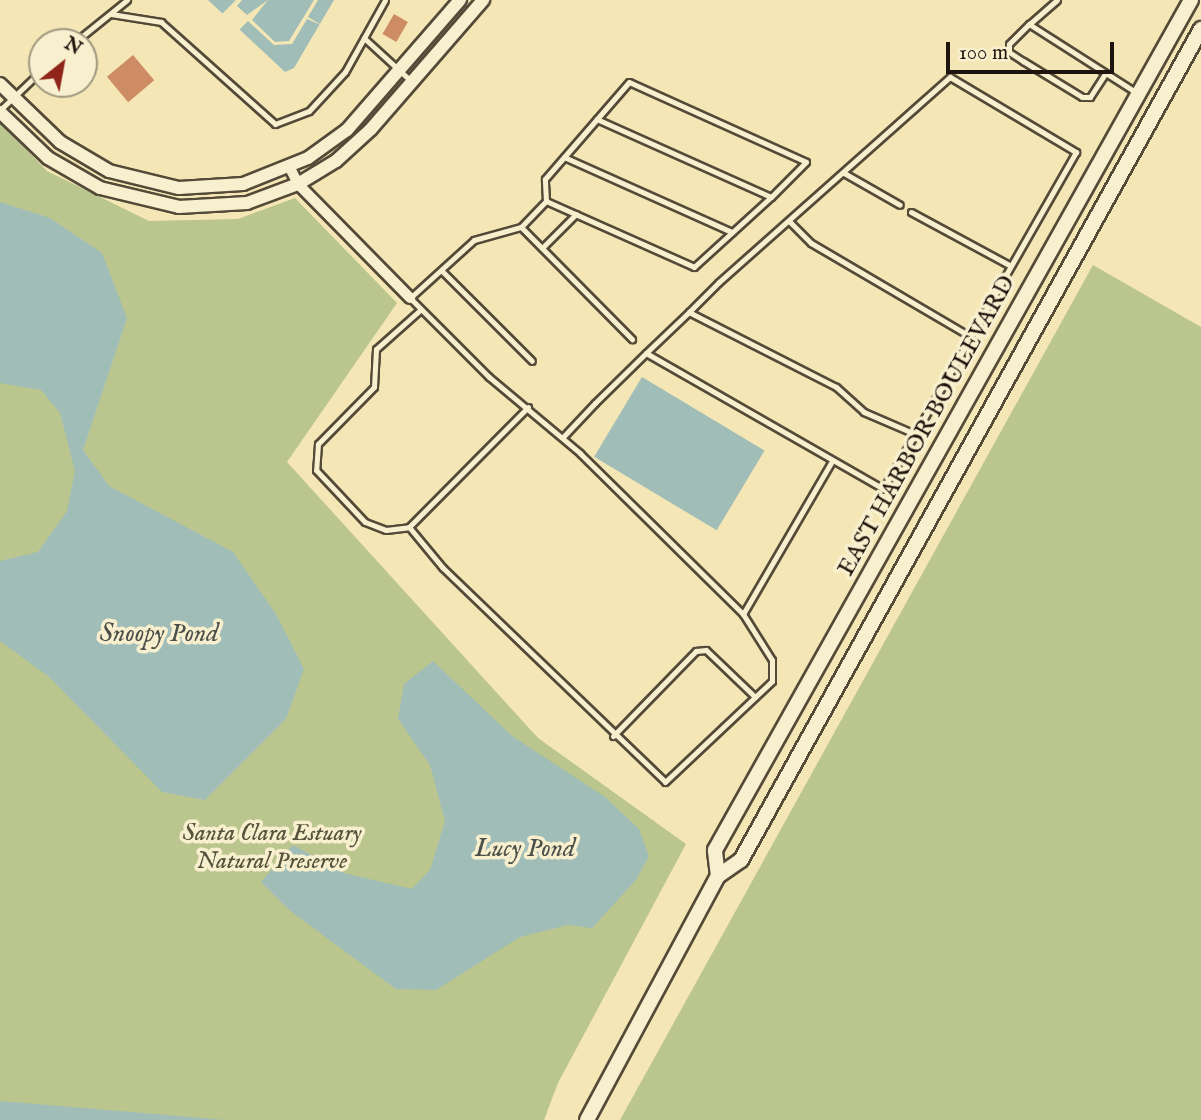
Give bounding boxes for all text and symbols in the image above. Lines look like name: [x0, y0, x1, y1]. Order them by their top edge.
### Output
north arrow: [28, 28, 98, 98]
scale bar: [949, 28, 1117, 72]
text: N: [60, 32, 86, 61]
text: 100 m: [959, 40, 1008, 67]
street label: EAST HARBOR BOULEVARD: [832, 271, 1022, 581]
water label: Snoopy Pond: [100, 618, 218, 650]
park label: Santa Clara Estuary Natural Preserve: [182, 820, 362, 876]
water label: Lucy Pond: [475, 833, 575, 865]

